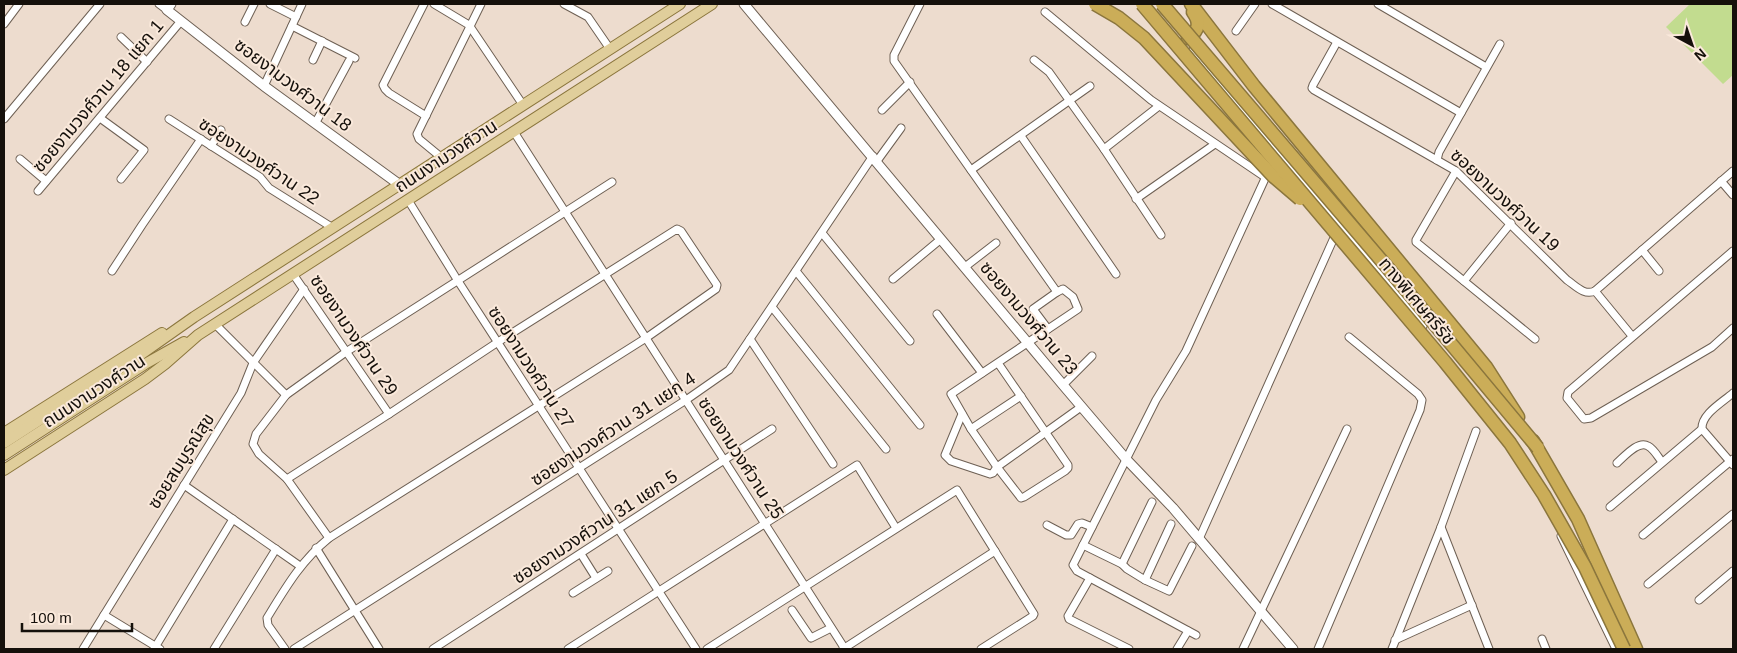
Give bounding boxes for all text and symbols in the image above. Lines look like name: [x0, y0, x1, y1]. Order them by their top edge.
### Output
street label: ซอยงามวงศ์วาน 18 แยก 1: [29, 16, 167, 176]
north arrow: [1667, 20, 1717, 70]
street label: ซอยงามวงศ์วาน 18: [231, 35, 355, 135]
text: N: [1691, 46, 1709, 64]
street label: ซอยงามวงศ์วาน 22: [195, 113, 323, 209]
street label: ถนนงามวงศ์วาน: [391, 115, 501, 197]
street label: ซอยงามวงศ์วาน 19: [1447, 145, 1563, 255]
street label: ทางพิเศษศรีรัช: [1375, 254, 1459, 348]
street label: ซอยงามวงศ์วาน 23: [976, 258, 1082, 378]
street label: ซอยงามวงศ์วาน 29: [306, 271, 402, 399]
street label: ซอยงามวงศ์วาน 27: [484, 302, 578, 432]
street label: ถนนงามวงศ์วาน: [39, 350, 149, 432]
street label: ซอยงามวงศ์วาน 31 แยก 4: [527, 368, 699, 490]
street label: ซอยงามวงศ์วาน 25: [694, 393, 788, 523]
street label: ซอยสมบูรณ์สุข: [144, 410, 220, 513]
street label: ซอยงามวงศ์วาน 31 แยก 5: [509, 466, 681, 588]
scale bar: [22, 600, 132, 632]
text: 100 m: [30, 609, 72, 626]

